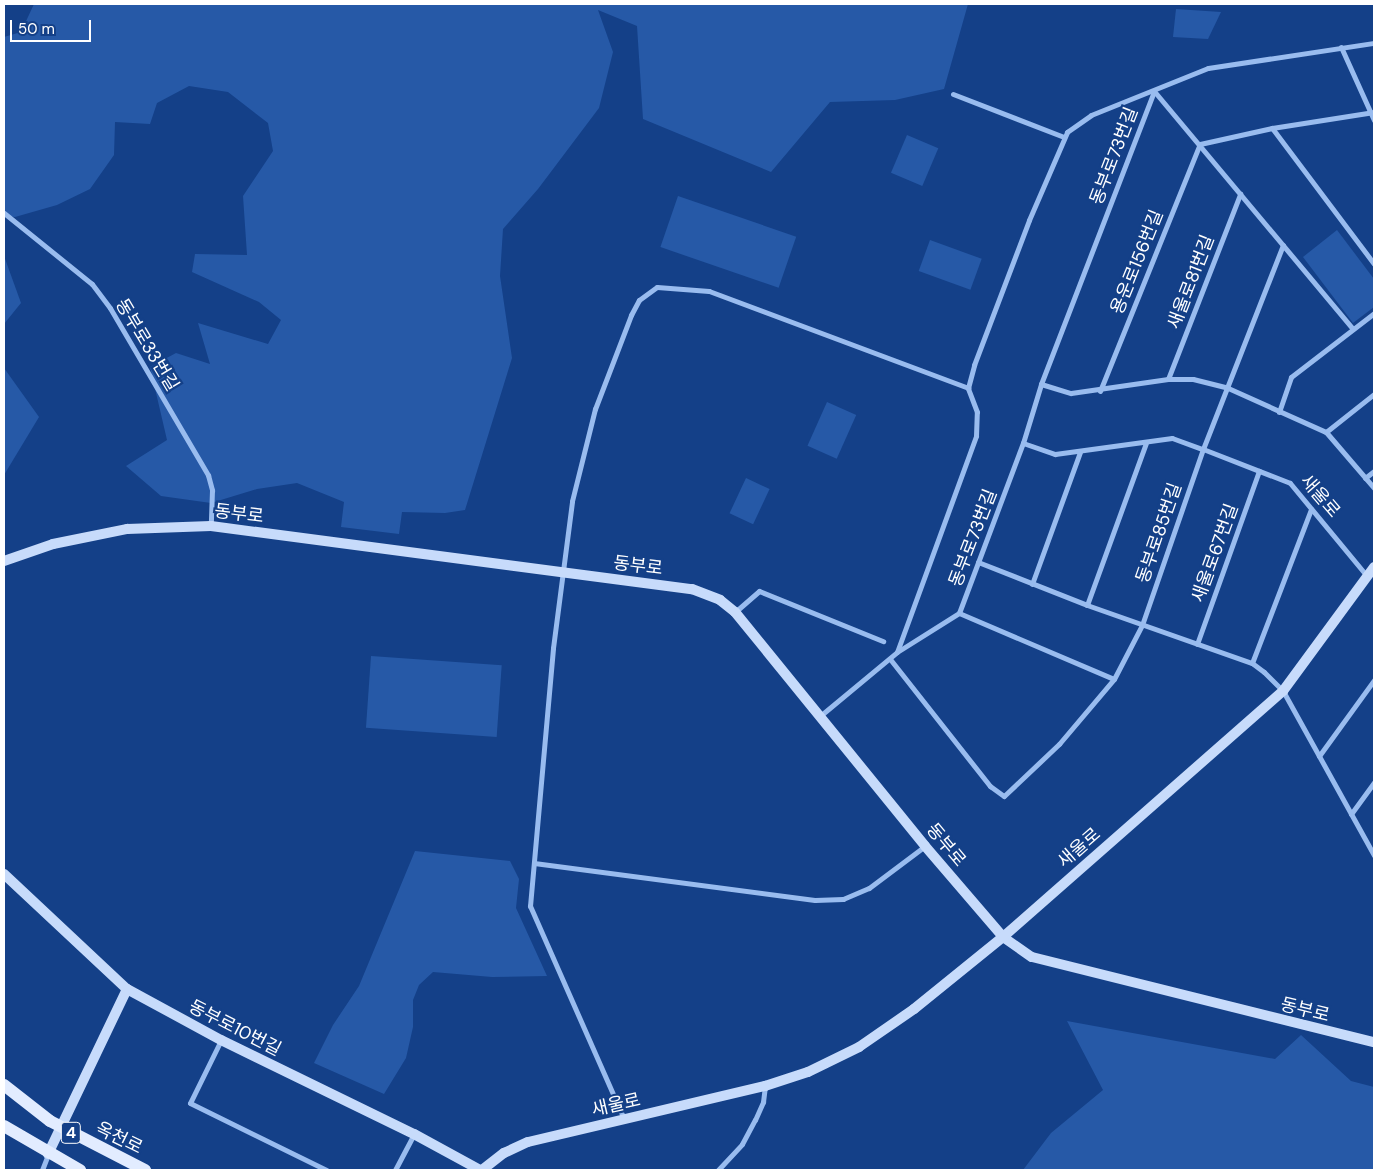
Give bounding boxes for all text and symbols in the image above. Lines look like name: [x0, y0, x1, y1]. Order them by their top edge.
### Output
scale bar: [12, 10, 94, 42]
text: 50 m: [18, 19, 55, 39]
street label: 동부로73번길: [1086, 104, 1142, 208]
street label: 용운로156번길: [1106, 207, 1168, 317]
street label: 새울로81번길: [1163, 232, 1219, 332]
street label: 동부로33번길: [111, 295, 183, 395]
street label: 새울로: [1296, 470, 1344, 522]
street label: 동부로85번길: [1132, 480, 1186, 586]
street label: 동부로73번길: [945, 486, 1001, 590]
street label: 동부로: [213, 500, 265, 528]
street label: 새울로67번길: [1187, 501, 1243, 605]
street label: 동부로: [612, 552, 664, 580]
street label: 동부로: [922, 819, 970, 871]
street label: 새울로: [1053, 824, 1105, 872]
street label: 동부로: [1278, 994, 1332, 1026]
street label: 동부로10번길: [185, 996, 285, 1060]
street label: 새울로: [589, 1089, 643, 1121]
street label: 옥천로: [92, 1117, 146, 1159]
road number: 4: [60, 1120, 82, 1146]

